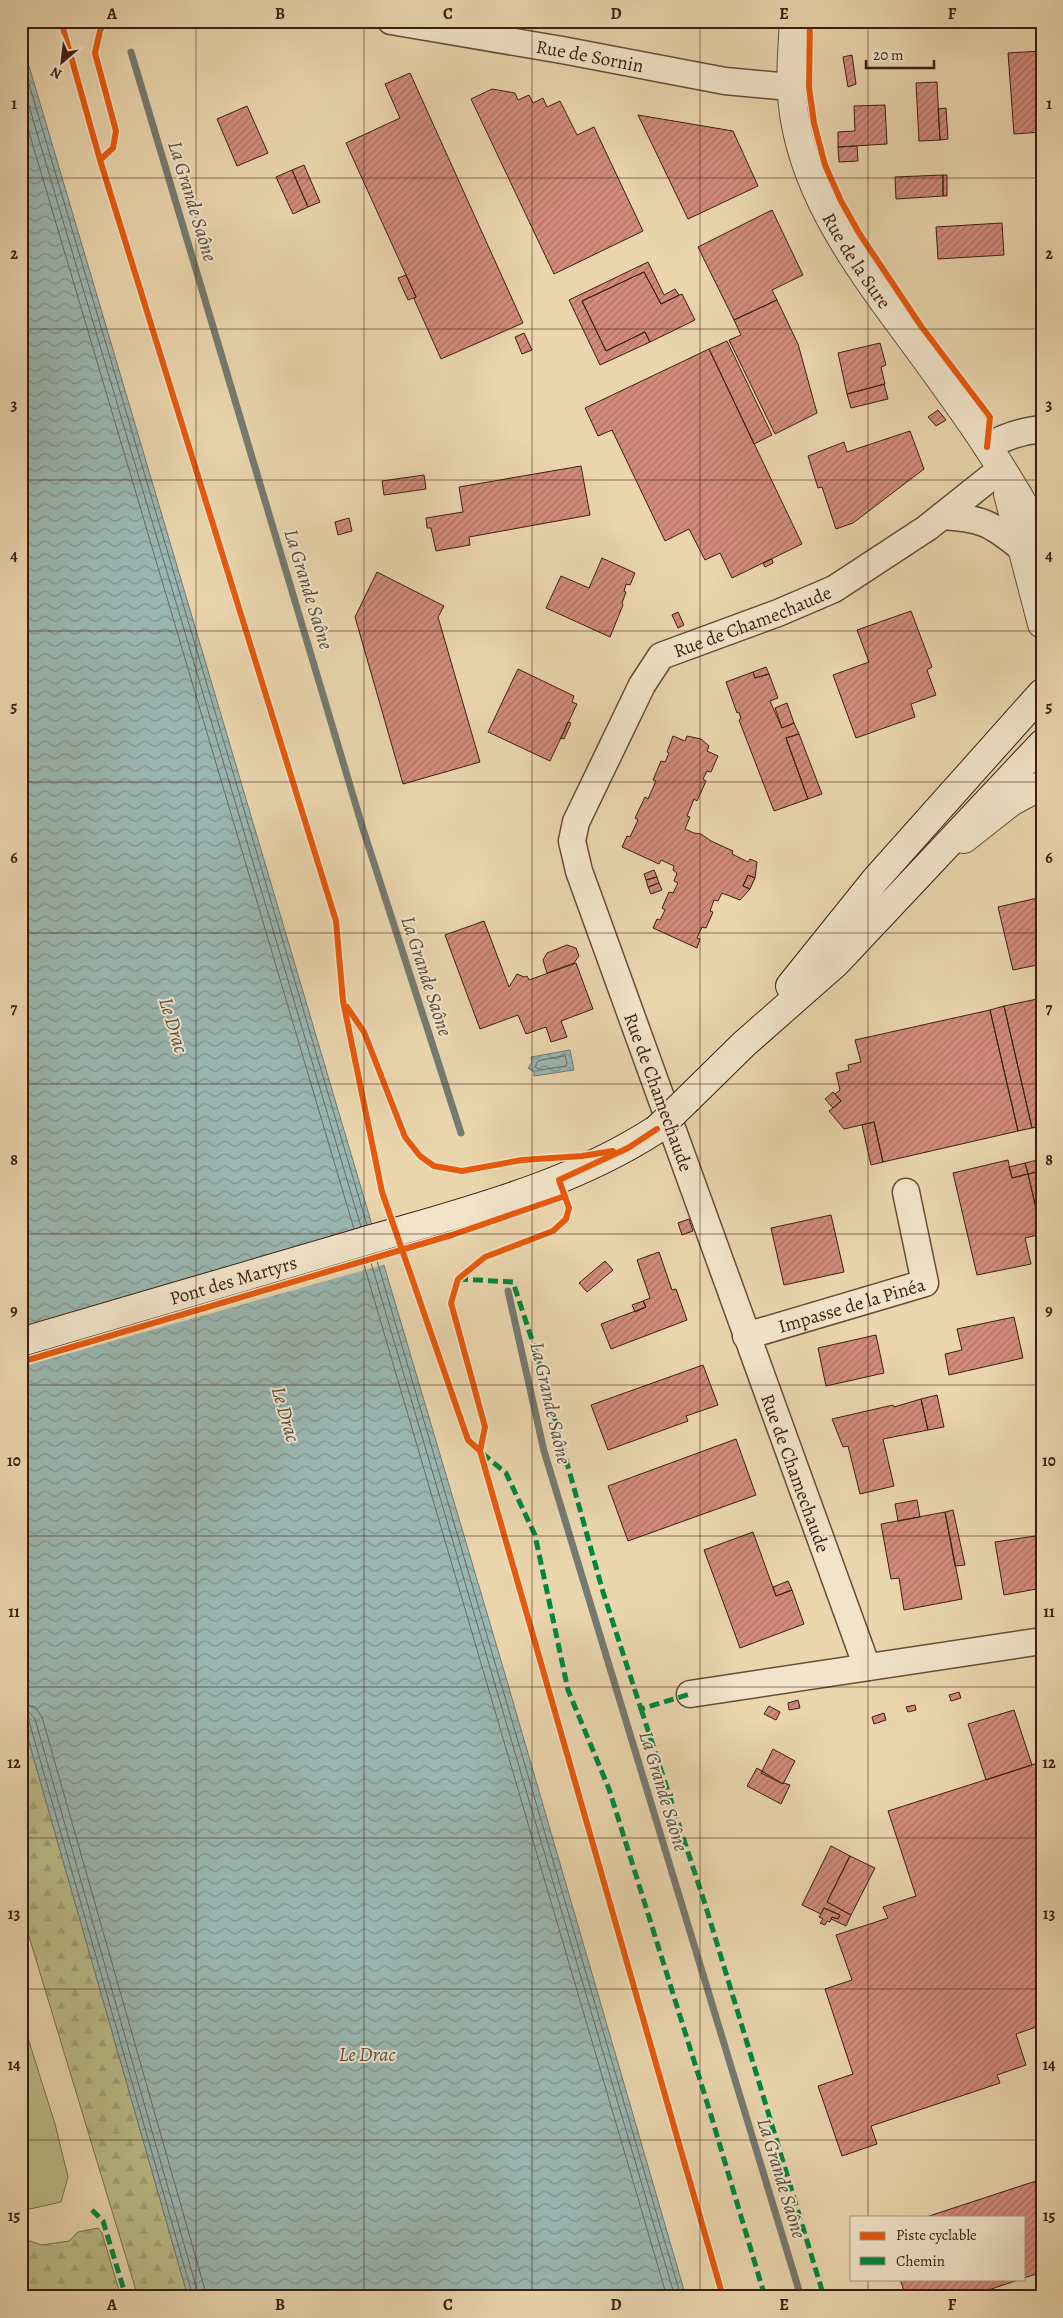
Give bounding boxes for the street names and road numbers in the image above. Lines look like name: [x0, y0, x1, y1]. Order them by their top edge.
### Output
street label: Rue de Sornin: [534, 34, 646, 79]
street label: Rue de la Sure: [816, 208, 897, 314]
street label: Rue de Chamechaude: [670, 580, 836, 664]
street label: Rue de Chamechaude: [617, 1009, 699, 1175]
street label: Pont des Martyrs: [167, 1250, 300, 1312]
street label: Impasse de la Pinéa: [775, 1272, 929, 1340]
street label: Rue de Chamechaude: [754, 1390, 836, 1556]

